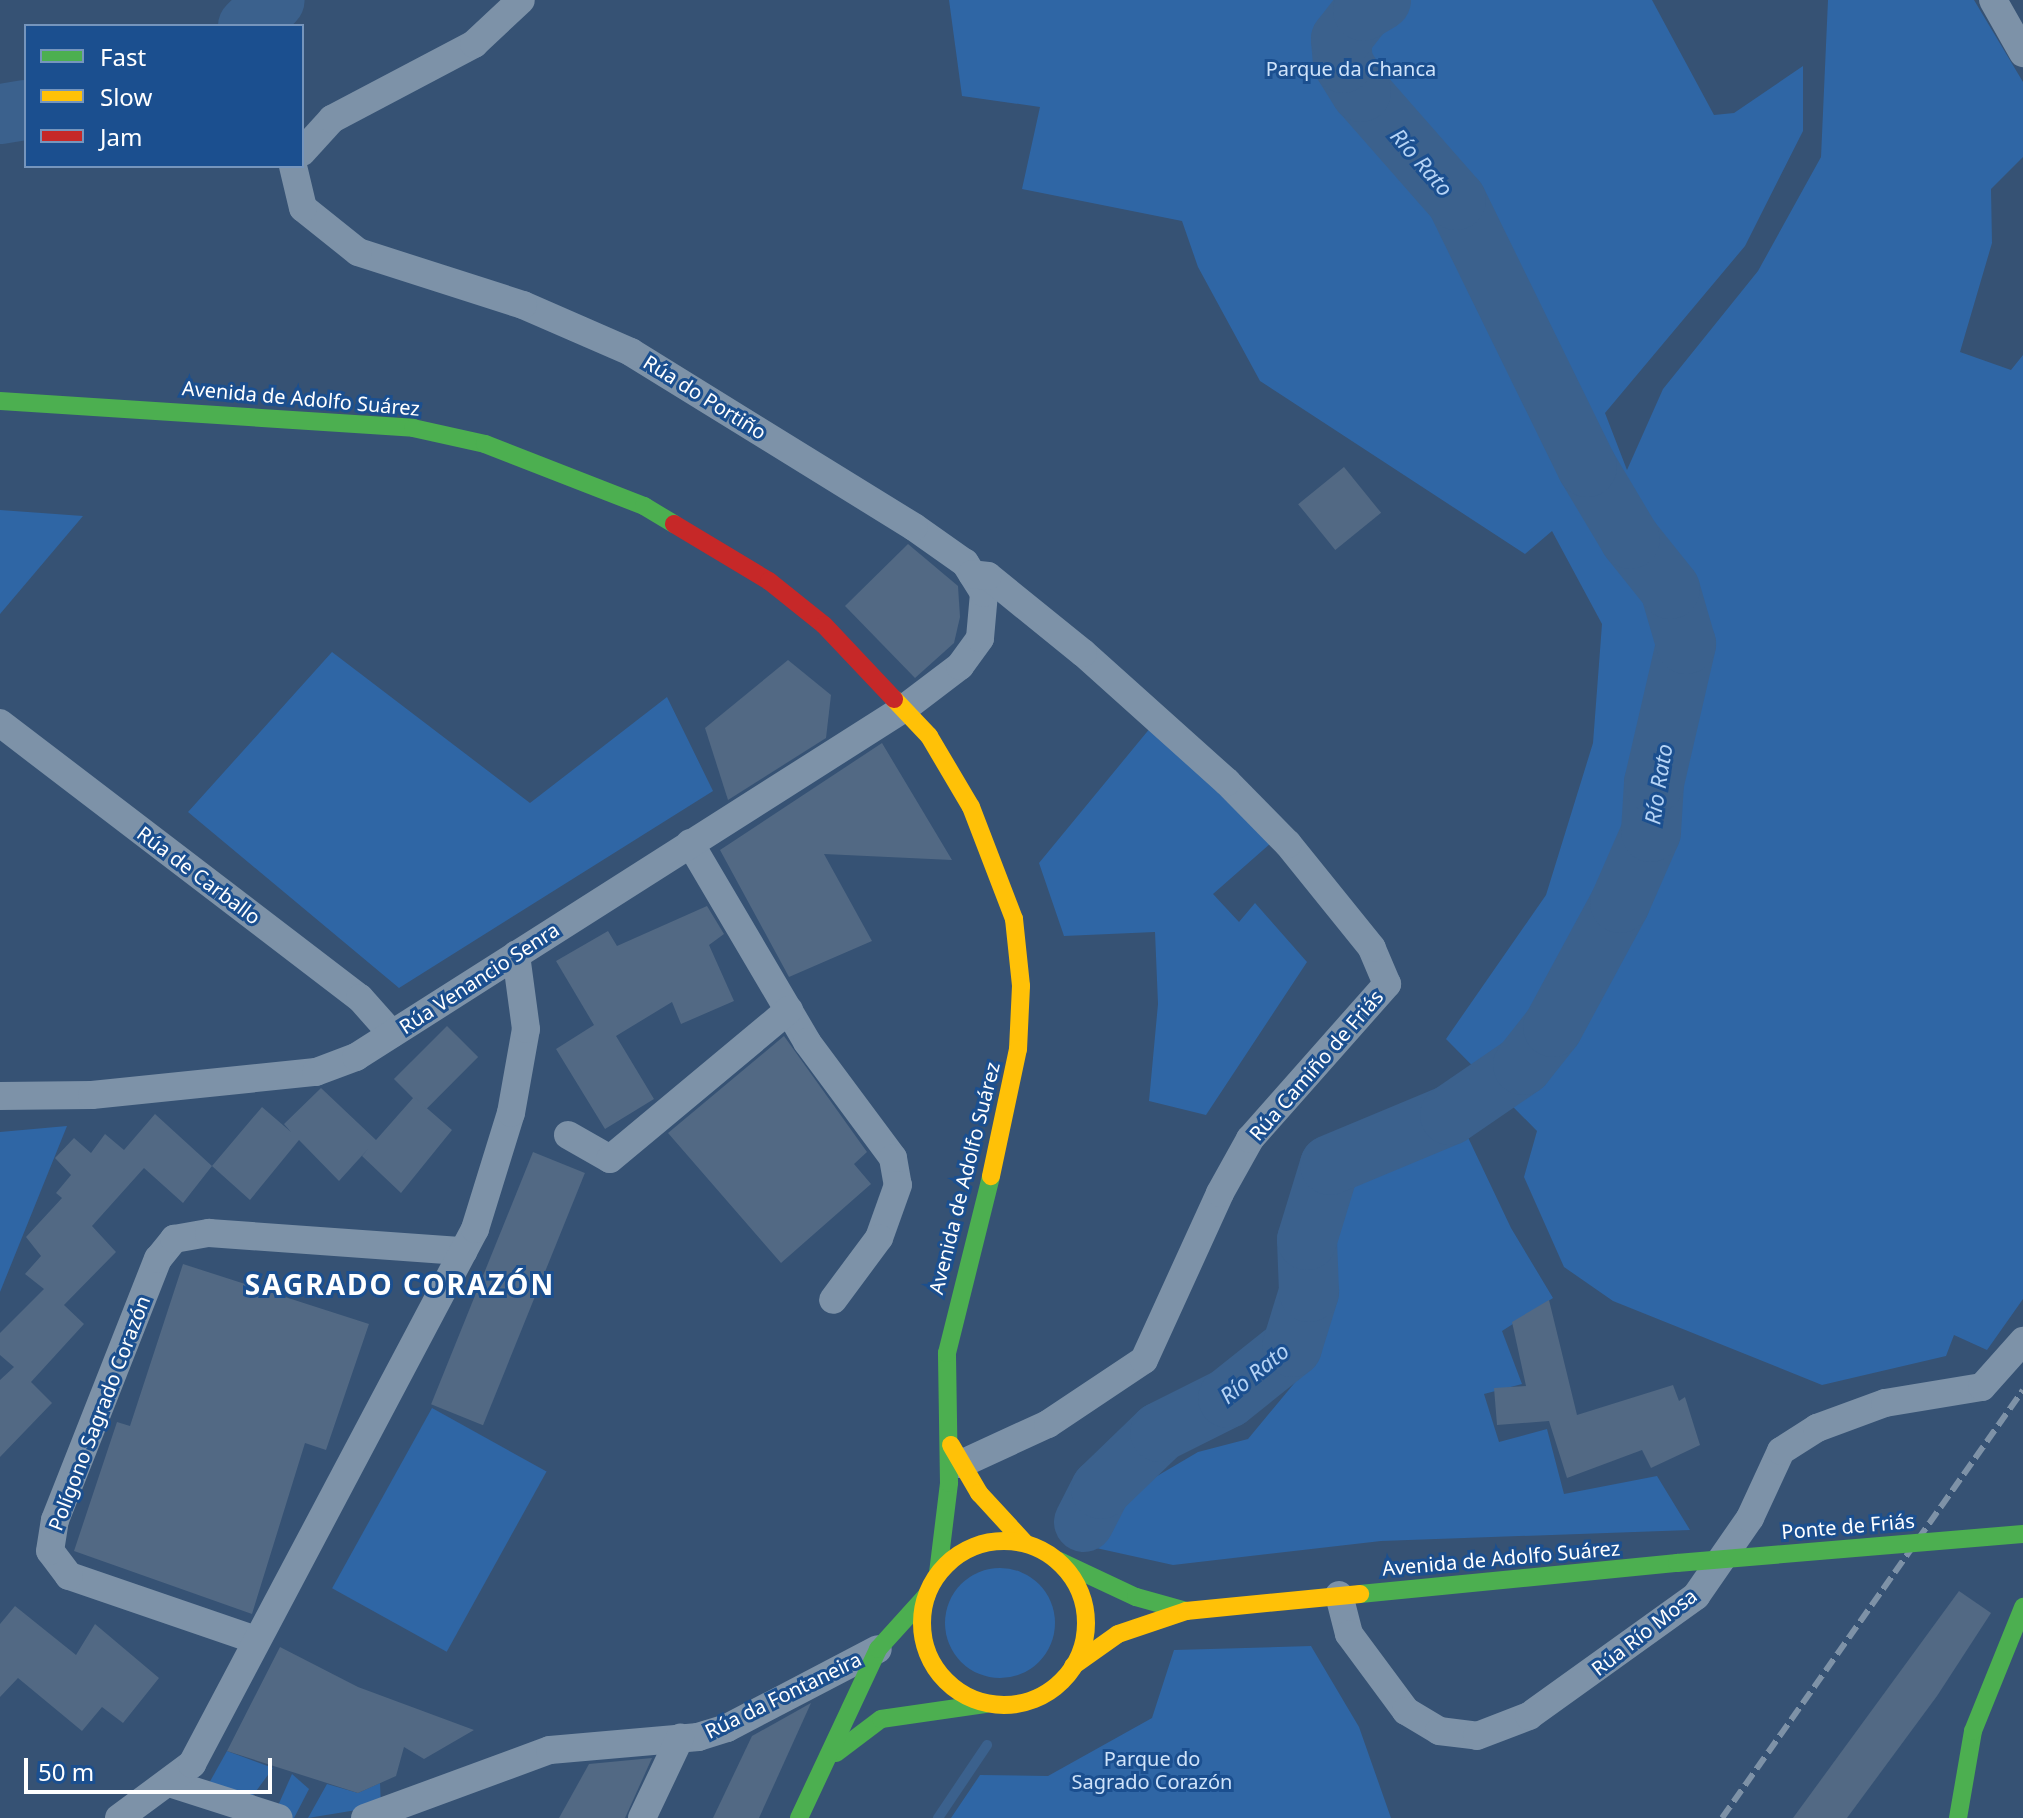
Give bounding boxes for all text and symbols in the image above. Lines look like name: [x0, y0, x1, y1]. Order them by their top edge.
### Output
legend: [24, 24, 304, 168]
text: Fast: [100, 40, 146, 73]
park label: Parque da Chanca: [1266, 56, 1436, 80]
text: Slow: [100, 80, 152, 113]
text: Jam: [100, 120, 142, 153]
water label: Río Rato: [1385, 123, 1459, 201]
street label: Rúa do Portiño: [639, 350, 771, 444]
street label: Avenida de Adolfo Suárez: [181, 376, 421, 420]
water label: Río Rato: [1639, 742, 1677, 826]
street label: Rúa de Carballo: [133, 821, 265, 929]
street label: Rúa Venancio Senra: [395, 917, 563, 1039]
street label: Rúa Camiño de Friás: [1244, 985, 1388, 1145]
street label: Avenida de Adolfo Suárez: [923, 1059, 1005, 1297]
district label: SAGRADO CORAZÓN: [245, 1267, 555, 1301]
street label: Polígono Sagrado Corazón: [43, 1292, 155, 1534]
water label: Río Rato: [1214, 1337, 1294, 1409]
street label: Ponte de Friás: [1780, 1508, 1916, 1544]
street label: Avenida de Adolfo Suárez: [1381, 1536, 1621, 1580]
street label: Rúa Río Mosa: [1587, 1583, 1701, 1681]
street label: Rúa da Fontaneira: [701, 1647, 865, 1743]
scale bar: [28, 1742, 276, 1792]
park label: Parque do Sagrado Corazón: [1072, 1747, 1232, 1794]
text: 50 m: [38, 1755, 94, 1788]

